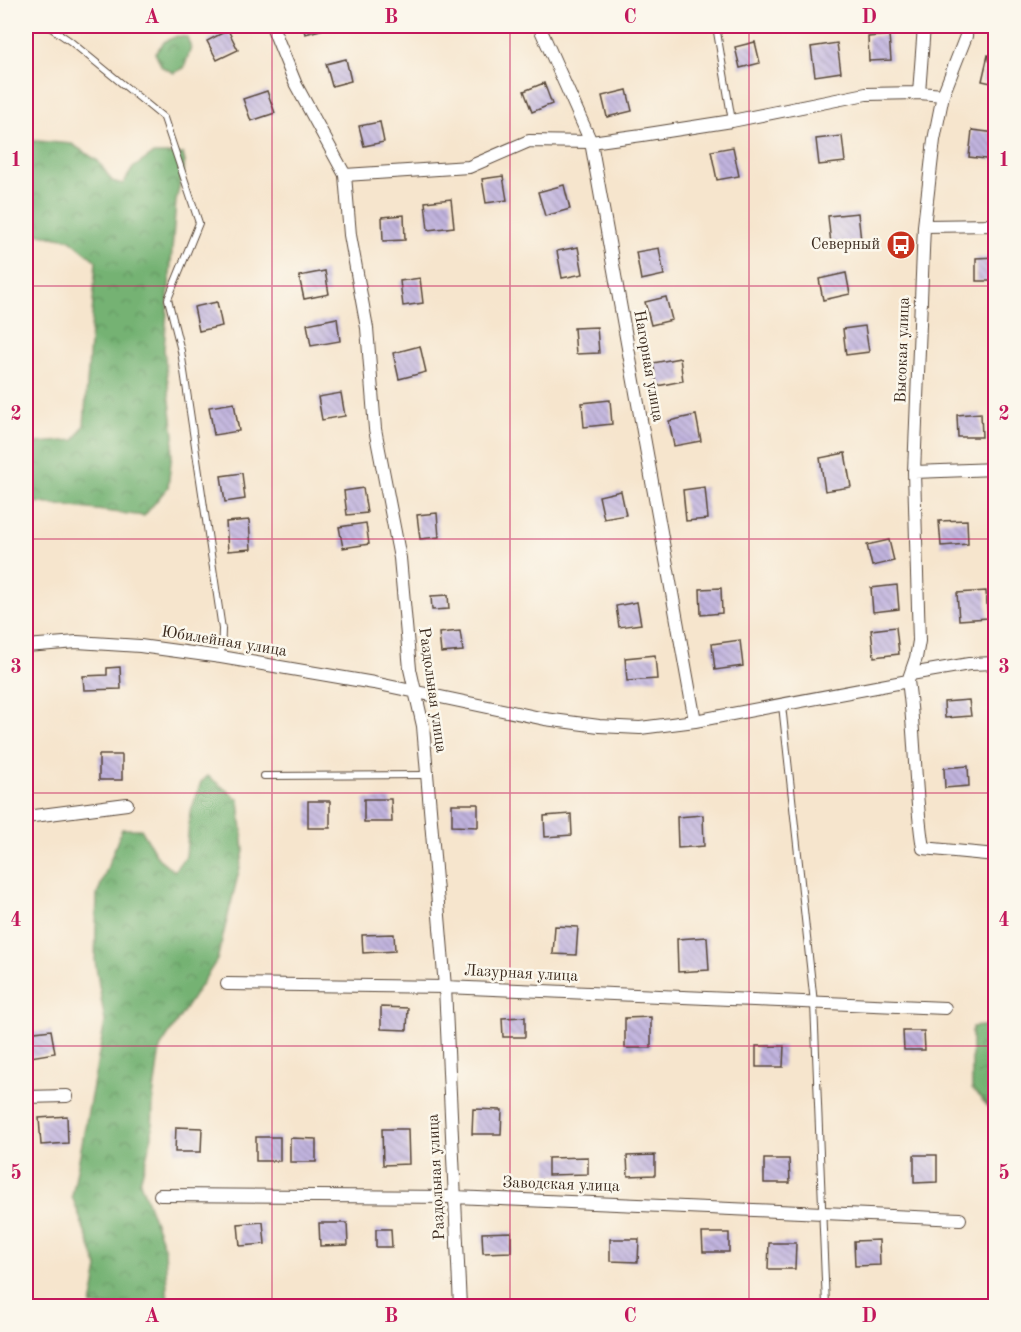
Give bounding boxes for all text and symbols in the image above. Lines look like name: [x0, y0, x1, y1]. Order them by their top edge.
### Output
text: A: [144, 8, 160, 28]
text: B: [384, 8, 398, 28]
text: C: [623, 8, 637, 28]
text: D: [861, 8, 877, 28]
text: 1: [10, 151, 22, 171]
text: 1: [998, 151, 1010, 171]
bus stop icon: Северный: [885, 229, 917, 261]
place label: Северный: [811, 237, 880, 253]
street label: Высокая улица: [893, 297, 913, 403]
street label: Нагорная улица: [630, 309, 666, 423]
text: 2: [10, 405, 22, 425]
text: 2: [998, 405, 1010, 425]
street label: Юбилейная улица: [160, 624, 288, 660]
street label: Раздольная улица: [415, 626, 449, 754]
text: 3: [10, 658, 22, 678]
text: 3: [998, 658, 1010, 678]
text: 4: [10, 911, 22, 931]
text: 4: [998, 911, 1010, 931]
street label: Лазурная улица: [463, 963, 579, 985]
street label: Раздольная улица: [426, 1113, 448, 1241]
text: 5: [10, 1163, 22, 1184]
text: 5: [998, 1163, 1010, 1184]
street label: Заводская улица: [502, 1175, 620, 1195]
text: A: [144, 1307, 160, 1327]
text: B: [384, 1307, 398, 1327]
text: C: [623, 1307, 637, 1327]
text: D: [861, 1307, 877, 1327]

